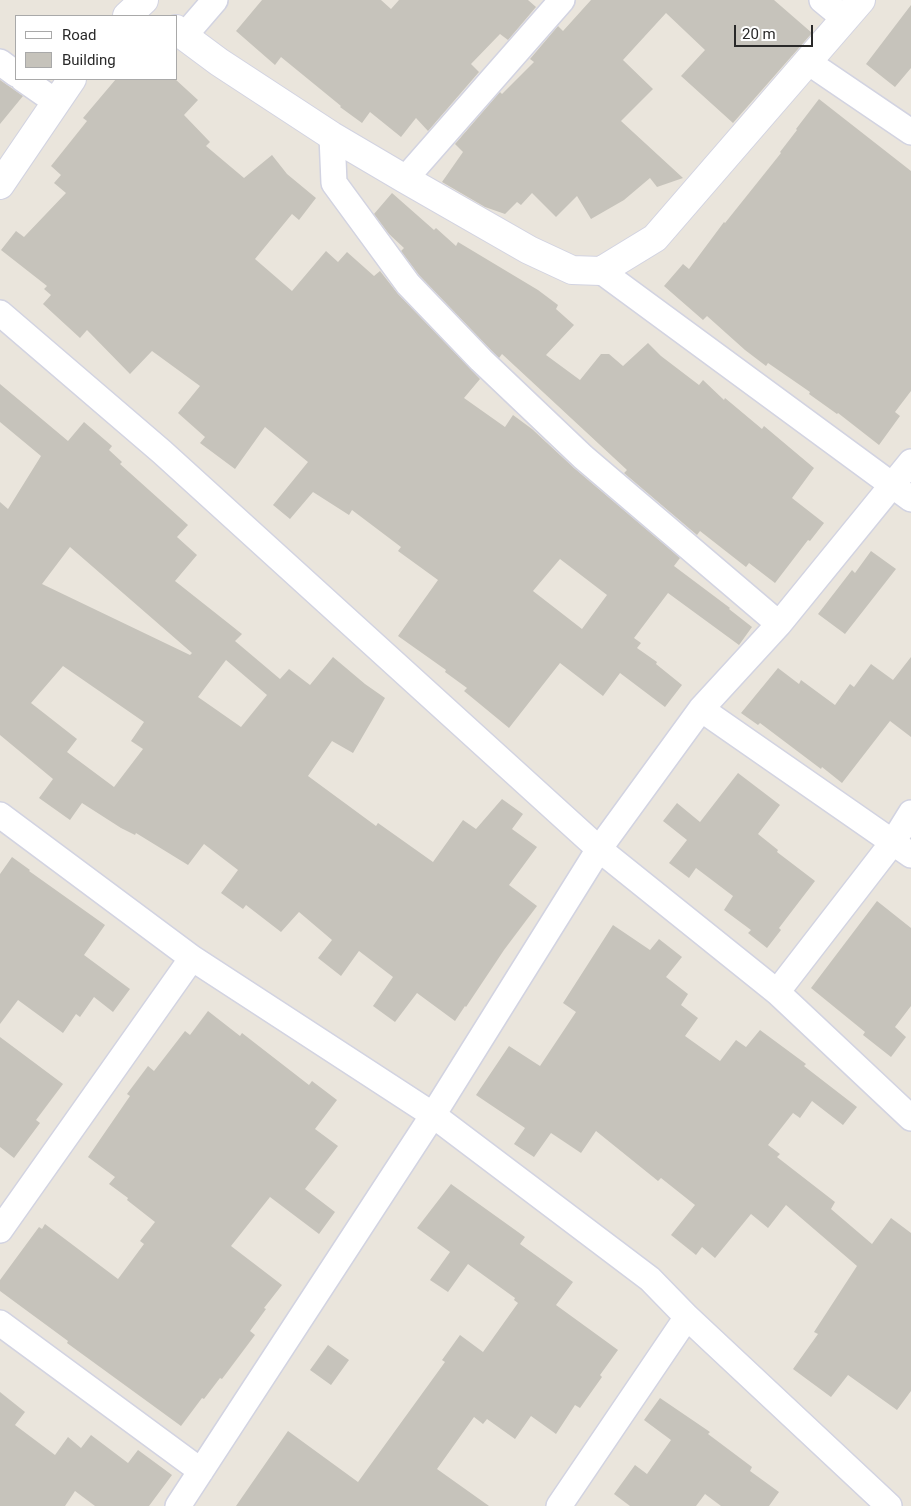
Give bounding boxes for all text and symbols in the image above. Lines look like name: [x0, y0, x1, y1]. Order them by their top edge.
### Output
legend: [15, 15, 178, 80]
scale bar: [736, 15, 815, 47]
text: 20 m: [742, 25, 776, 43]
text: Road: [62, 26, 96, 44]
text: Building: [62, 51, 116, 69]

